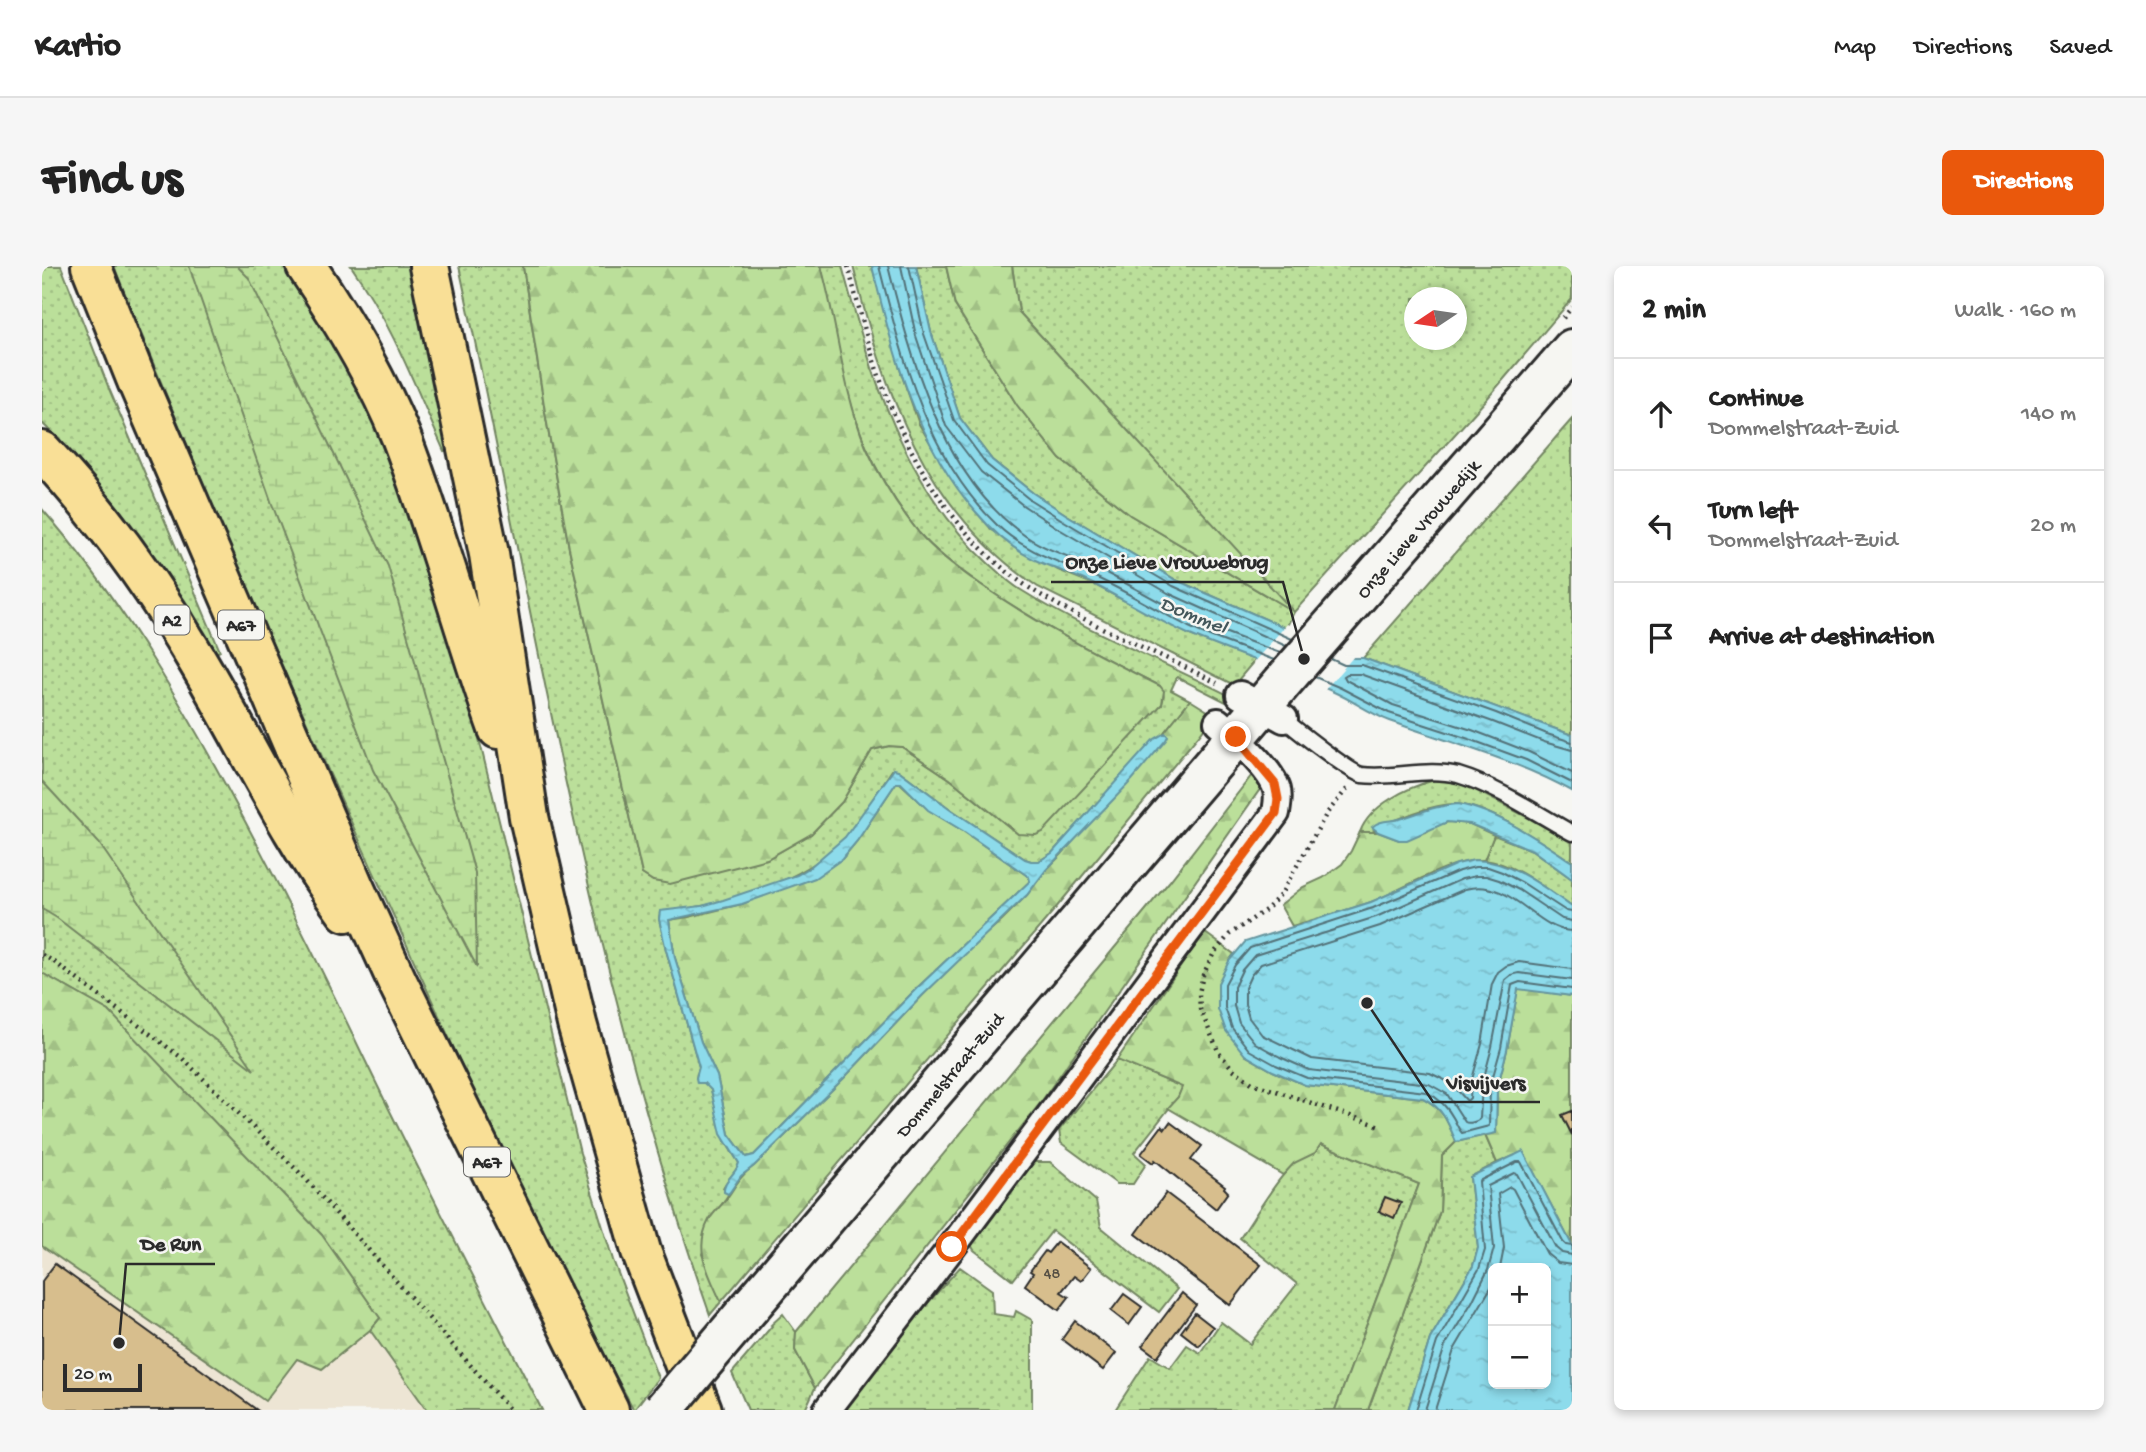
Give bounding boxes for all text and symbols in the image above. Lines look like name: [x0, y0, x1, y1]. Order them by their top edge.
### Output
text: Kartio: [35, 29, 121, 67]
text: Map: [1834, 34, 1876, 63]
text: Directions: [1914, 34, 2012, 63]
text: Saved: [2050, 34, 2111, 63]
button: Directions: [1942, 150, 2104, 215]
text: Find us: [42, 153, 182, 211]
north arrow: [1404, 287, 1467, 350]
text: 2 min: [1642, 294, 1706, 329]
text: Walk · 160 m: [1954, 298, 2076, 325]
text: Continue: [1709, 385, 1803, 416]
icon: ahead: [1642, 395, 1680, 433]
text: 140 m: [2021, 401, 2076, 428]
text: Dommelstraat-Zuid: [1709, 416, 1898, 443]
street label: Onze Lieve Vrouwedijk: [1353, 455, 1487, 604]
text: Turn left: [1709, 497, 1797, 528]
icon: left: [1642, 507, 1680, 545]
text: 20 m: [2030, 513, 2076, 540]
text: Dommelstraat-Zuid: [1709, 528, 1898, 555]
callout: Onze Lieve Vrouwebrug: [1051, 540, 1283, 582]
text: Onze Lieve Vrouwebrug: [1065, 552, 1269, 577]
water label: Dommel: [1156, 593, 1231, 642]
road number: A2: [155, 606, 190, 634]
road number: A67: [218, 610, 264, 640]
icon: arrive: [1642, 619, 1680, 657]
text: Arrive at destination: [1709, 623, 1934, 654]
route end: [1220, 721, 1251, 752]
street label: Dommelstraat-Zuid: [891, 1008, 1012, 1145]
callout: Visvijvers: [1433, 1060, 1540, 1102]
text: Visvijvers: [1445, 1073, 1527, 1098]
road number: A67: [464, 1148, 510, 1177]
callout: De Run: [126, 1222, 215, 1264]
route start: [936, 1231, 967, 1262]
text: De Run: [139, 1234, 202, 1259]
map controls: [1488, 1263, 1551, 1389]
button: +: [1488, 1263, 1551, 1326]
house number: 48: [1044, 1266, 1060, 1285]
button: −: [1488, 1326, 1551, 1389]
scale bar: [63, 1361, 142, 1393]
text: 20 m: [74, 1364, 112, 1387]

